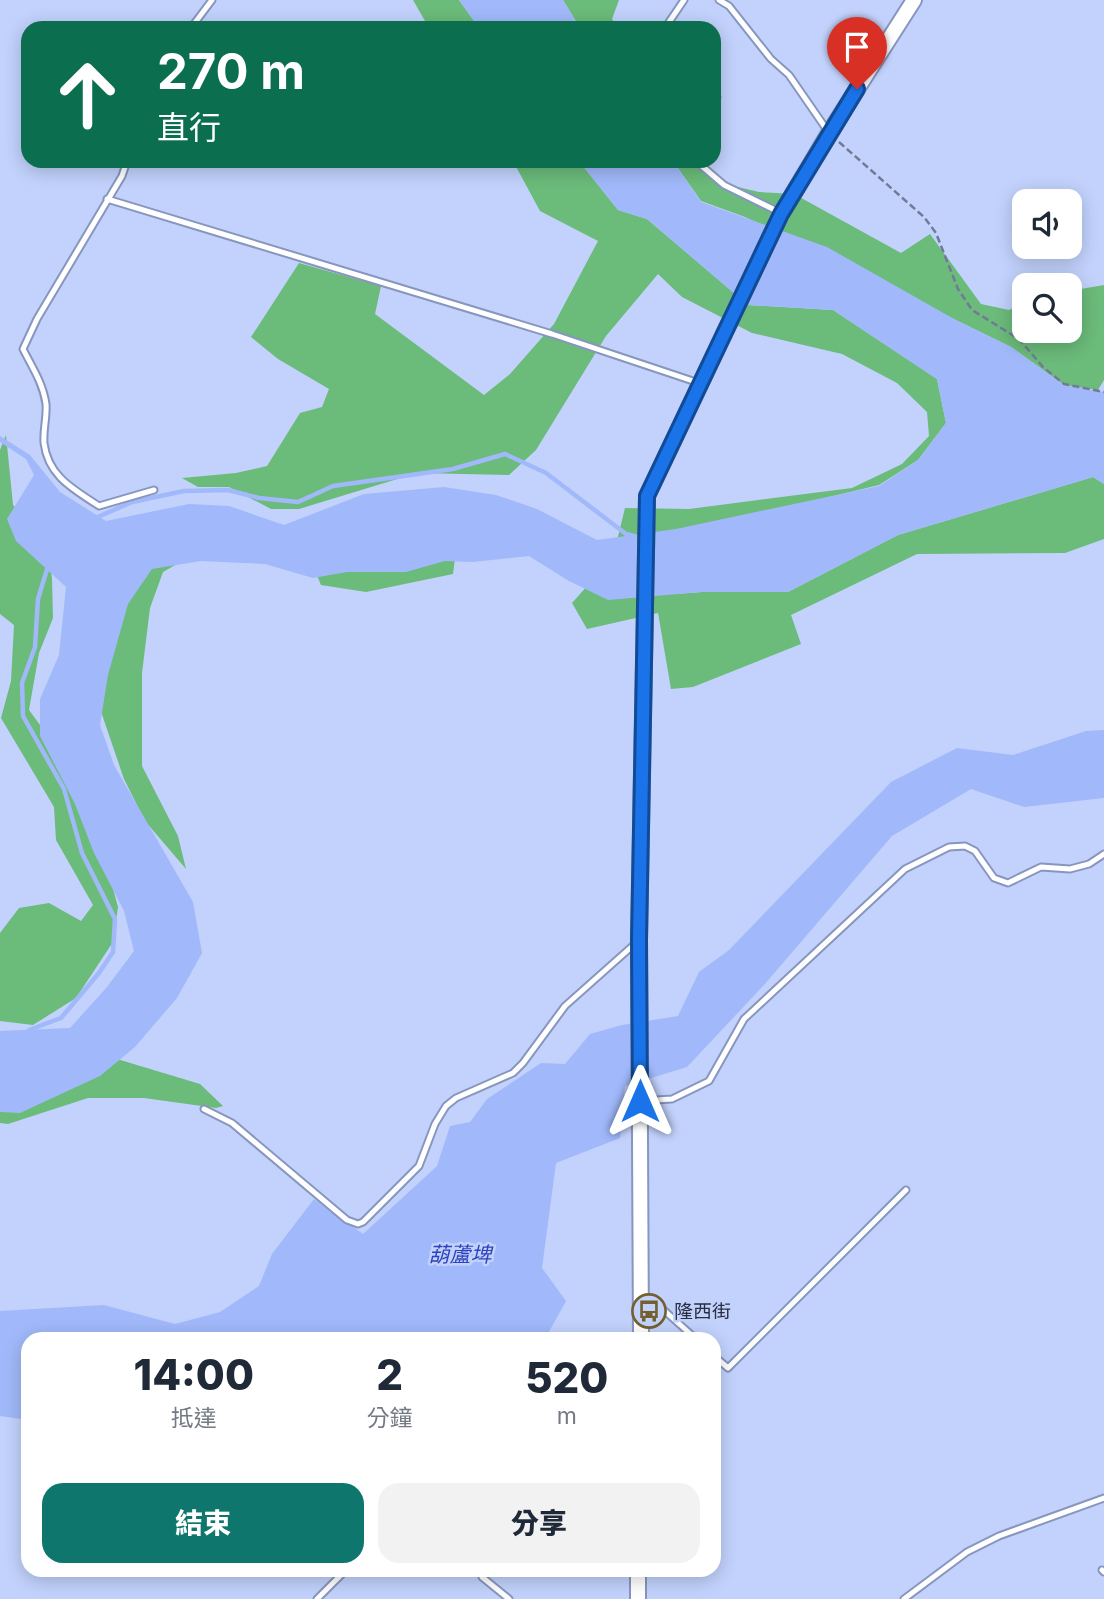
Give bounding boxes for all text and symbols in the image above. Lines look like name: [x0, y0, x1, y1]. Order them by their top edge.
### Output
pin: [827, 17, 887, 89]
icon: arrive: [838, 28, 876, 66]
text: 270 m: [157, 42, 305, 101]
icon: ahead: [42, 49, 133, 140]
text: 直行: [157, 108, 221, 147]
map controls: [1012, 189, 1082, 343]
button: sound: [1012, 189, 1082, 259]
button: search: [1012, 273, 1082, 343]
position arrow: [603, 1064, 677, 1138]
water label: 葫蘆埤: [429, 1242, 494, 1267]
bus stop icon: 隆西街: [630, 1292, 668, 1330]
place label: 隆西街: [674, 1300, 731, 1323]
text: 14:00: [134, 1349, 254, 1400]
text: 2: [376, 1349, 403, 1400]
text: 520: [525, 1352, 608, 1403]
text: m: [557, 1402, 577, 1430]
text: 抵達: [171, 1404, 217, 1432]
text: 分鐘: [367, 1404, 413, 1432]
button: 結束: [42, 1483, 364, 1563]
button: 分享: [378, 1483, 700, 1563]

